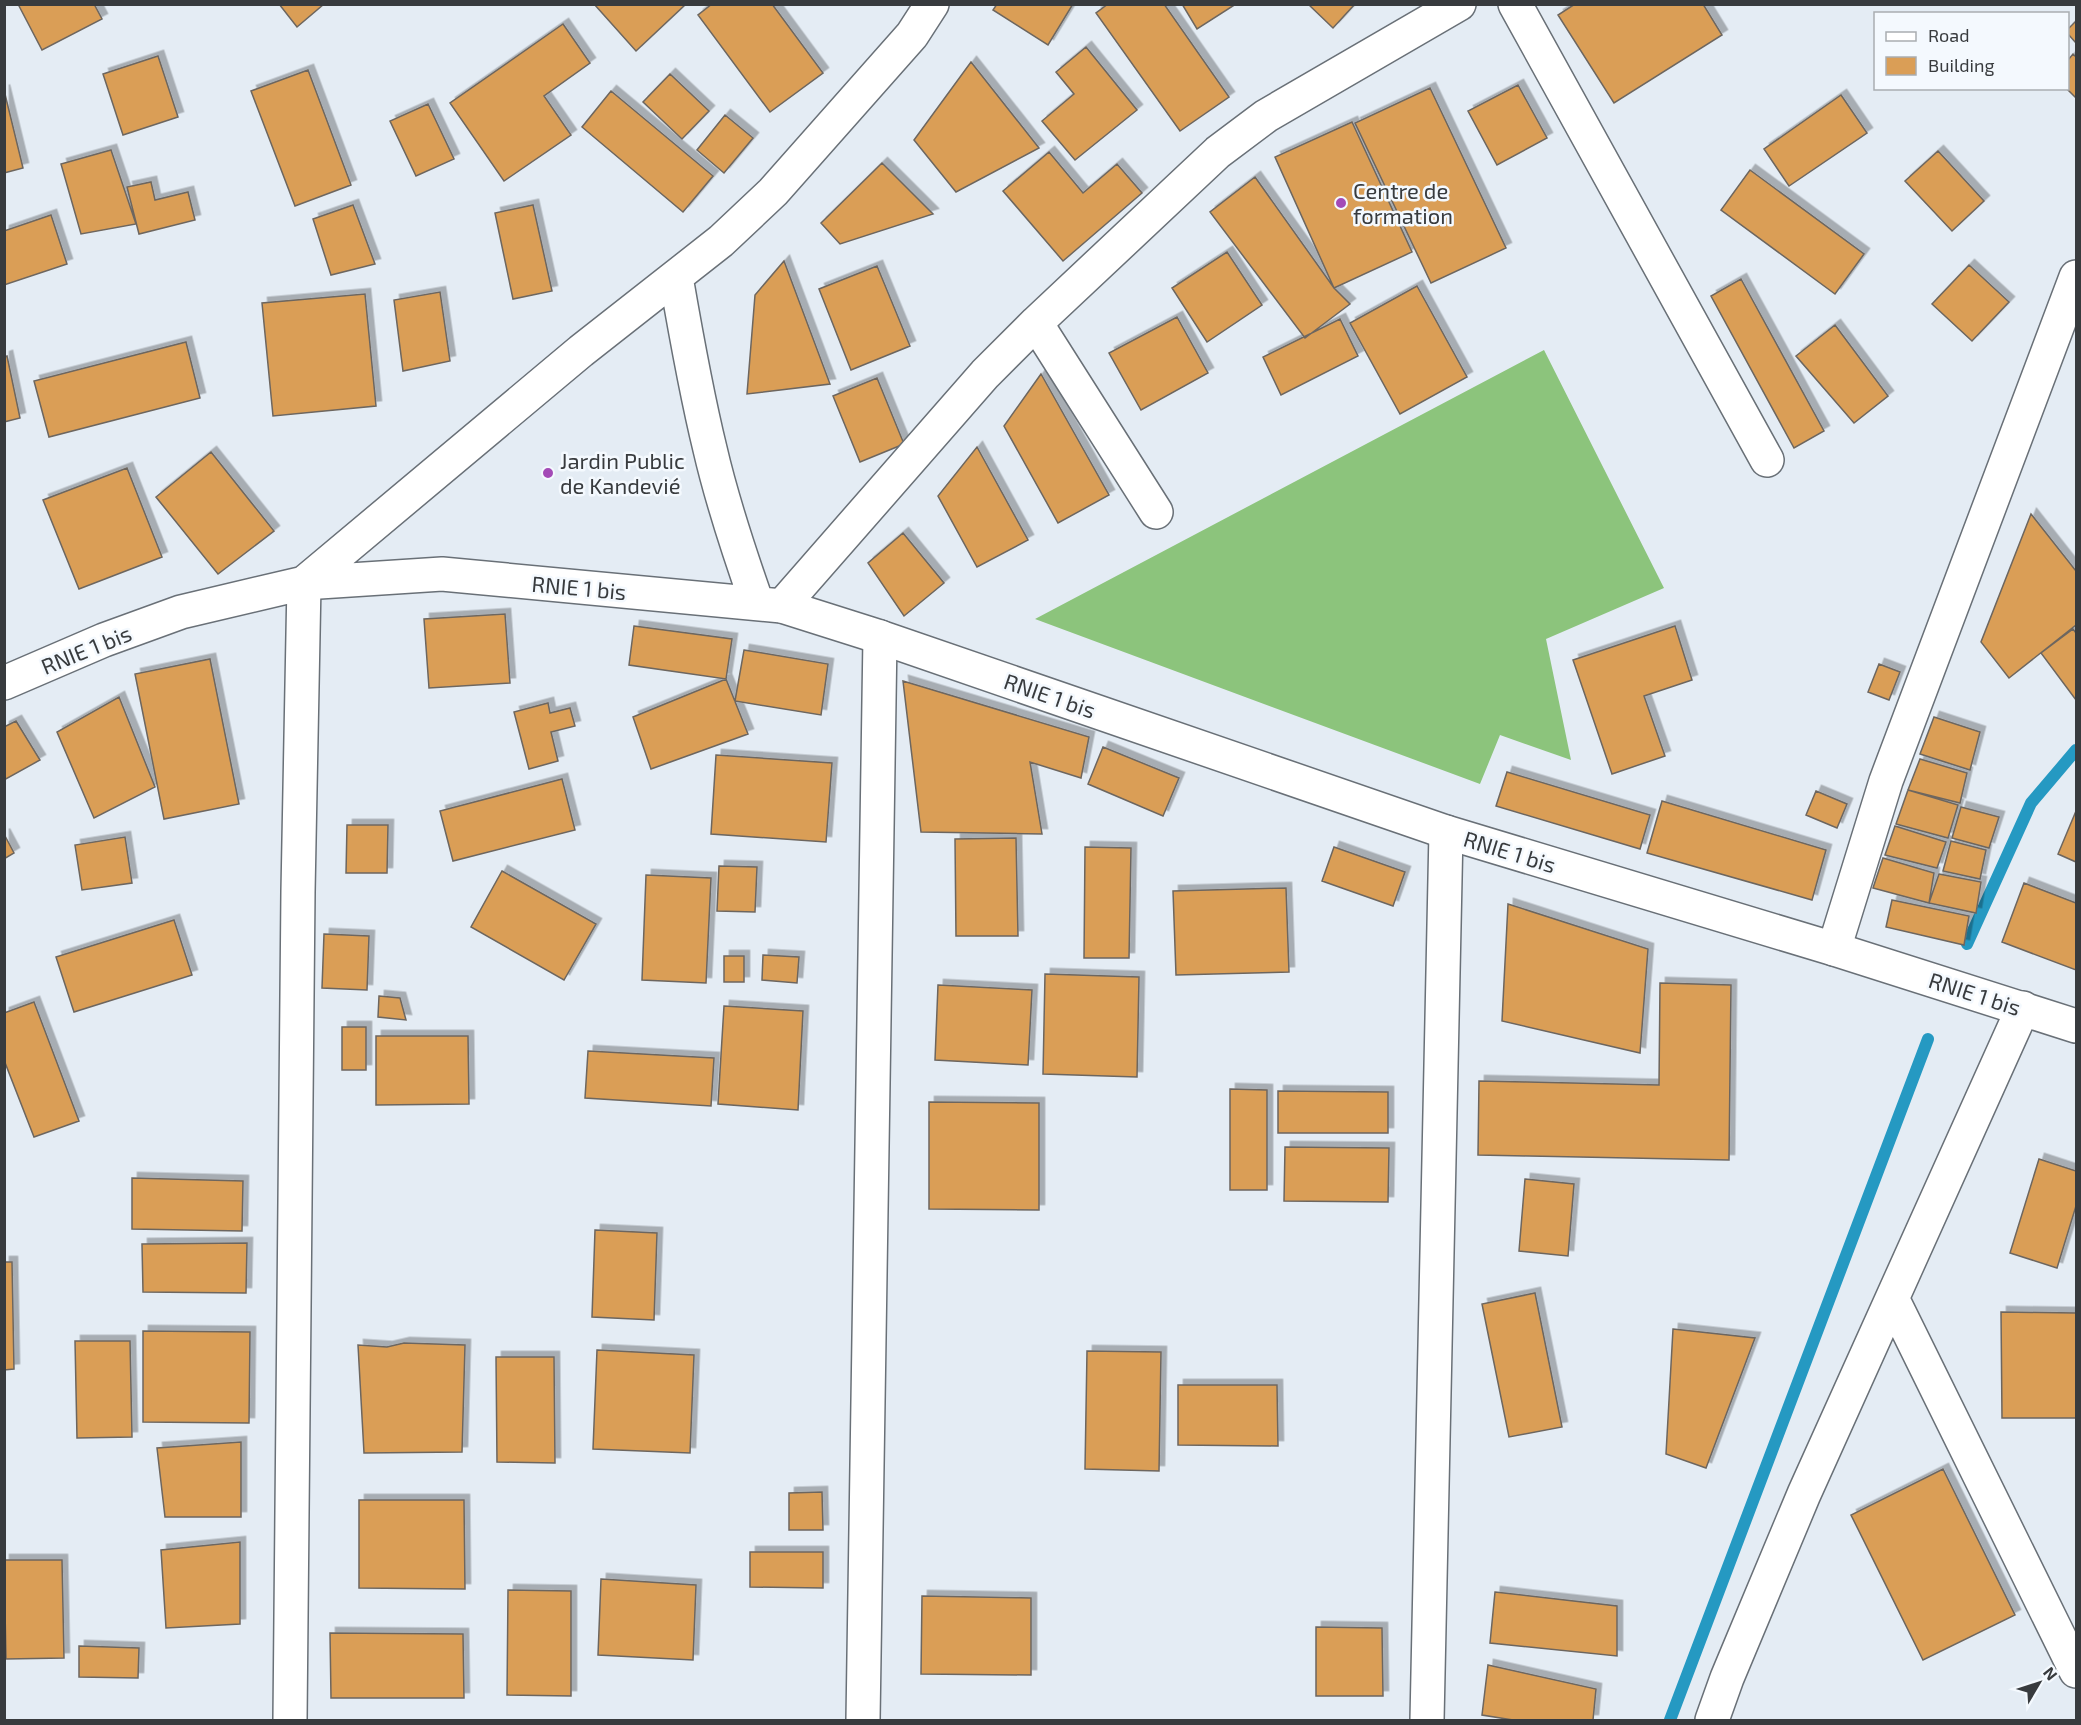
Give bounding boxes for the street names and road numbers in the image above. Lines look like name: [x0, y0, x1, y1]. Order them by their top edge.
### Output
street label: RNIE 1 bis: [531, 570, 627, 604]
street label: RNIE 1 bis: [37, 619, 135, 679]
street label: RNIE 1 bis: [1001, 667, 1099, 723]
street label: RNIE 1 bis: [1461, 825, 1559, 877]
street label: RNIE 1 bis: [1926, 966, 2024, 1020]

